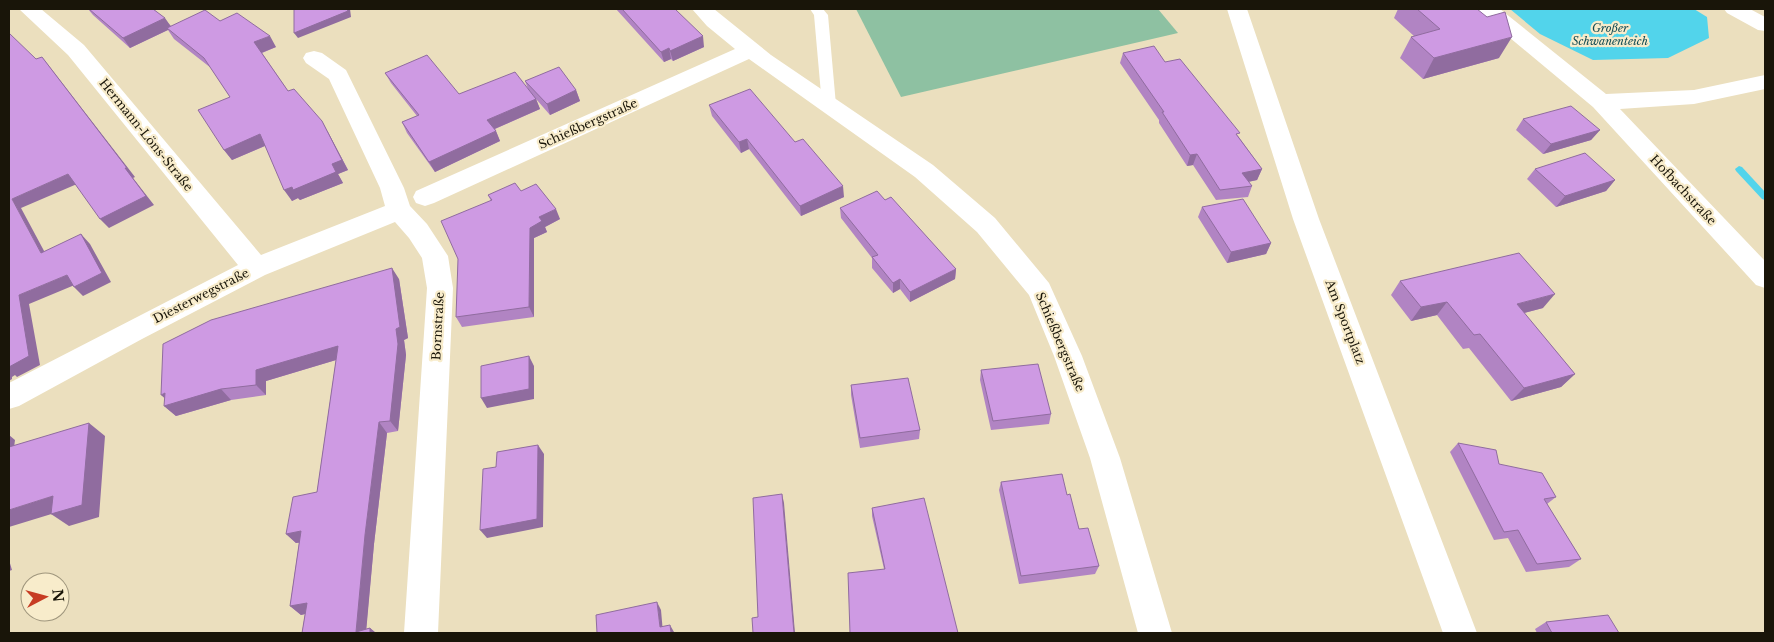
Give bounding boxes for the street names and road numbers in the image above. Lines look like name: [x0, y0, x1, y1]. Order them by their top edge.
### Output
street label: Hermann-Löns-Straße: [96, 75, 196, 194]
street label: Schießbergstraße: [536, 95, 640, 152]
street label: Hofbachstraße: [1647, 152, 1720, 228]
street label: Diesterwegstraße: [150, 265, 251, 326]
street label: Am Sportplatz: [1322, 276, 1369, 367]
street label: Schießbergstraße: [1033, 290, 1088, 394]
street label: Bornstraße: [428, 291, 447, 361]

